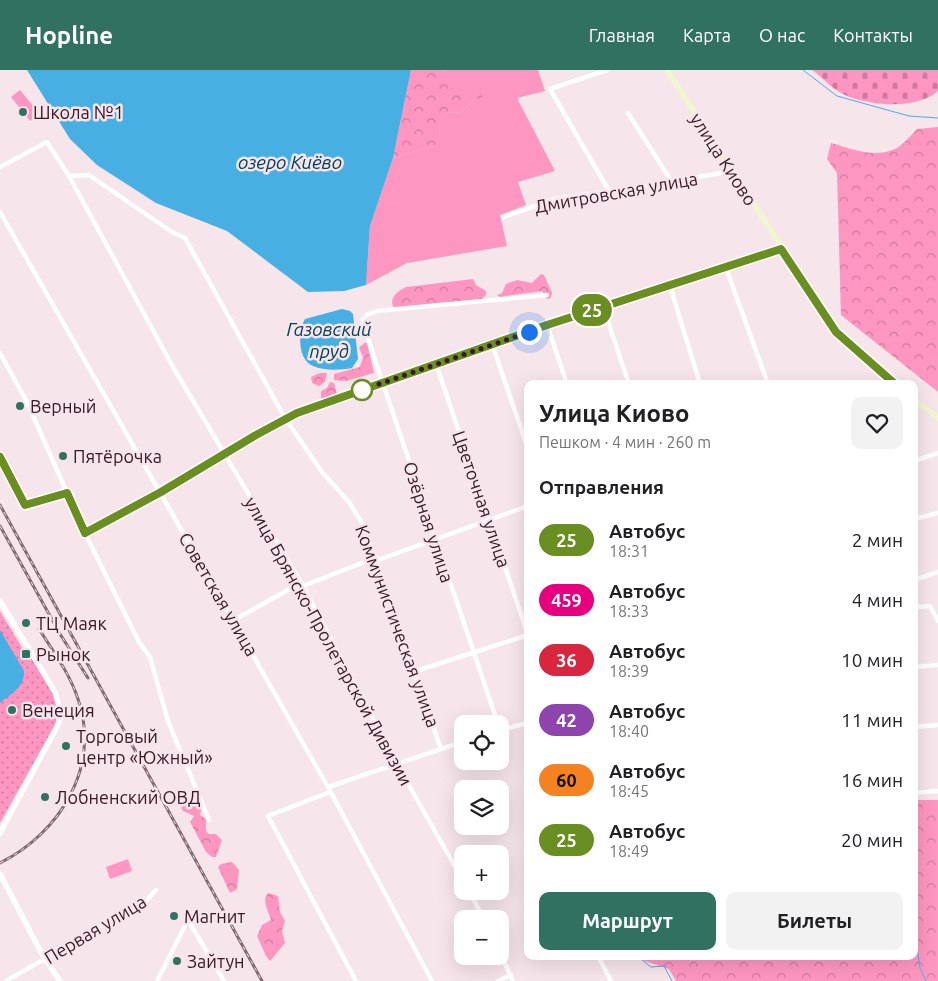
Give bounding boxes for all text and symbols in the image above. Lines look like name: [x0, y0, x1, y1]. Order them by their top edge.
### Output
text: Hopline: [25, 22, 113, 49]
text: Главная: [589, 25, 655, 45]
text: Карта: [683, 25, 731, 45]
text: О нас: [759, 25, 805, 45]
text: Контакты: [833, 25, 913, 45]
place label: Школа №1: [33, 102, 124, 122]
marker: Школа №1: [17, 106, 29, 118]
street label: улица Киово: [687, 109, 761, 209]
water label: озеро Киёво: [238, 151, 342, 173]
street label: Дмитровская улица: [533, 168, 699, 216]
line badge: 25: [570, 294, 614, 326]
text: 25: [582, 300, 602, 320]
water label: Газовский пруд: [286, 318, 372, 362]
your location: [517, 320, 542, 345]
unlabelled marker: [351, 379, 373, 401]
place label: Верный: [30, 396, 96, 416]
button: heart: [851, 397, 903, 449]
marker: Верный: [14, 400, 26, 412]
text: Улица Киово: [539, 400, 690, 427]
street label: Цветочная улица: [449, 428, 515, 570]
text: Пешком · 4 мин · 260 m: [539, 433, 711, 451]
place label: Пятёрочка: [73, 446, 162, 466]
marker: Пятёрочка: [57, 450, 69, 462]
street label: Озёрная улица: [400, 459, 458, 585]
text: Отправления: [539, 476, 664, 498]
street label: улица Брянско-Пролетарской Дивизии: [241, 493, 417, 789]
text: Автобус: [609, 520, 685, 542]
street label: Коммунистическая улица: [352, 522, 444, 730]
street label: Советская улица: [175, 529, 263, 659]
text: 2 мин: [852, 529, 903, 551]
text: 25: [556, 530, 577, 550]
text: 18:31: [609, 542, 649, 560]
text: Автобус: [609, 580, 685, 602]
text: 4 мин: [852, 589, 903, 611]
text: 459: [551, 590, 582, 610]
text: 18:33: [609, 602, 649, 620]
place label: ТЦ Маяк: [36, 613, 107, 633]
marker: ТЦ Маяк: [20, 617, 32, 629]
text: Автобус: [609, 640, 685, 662]
place label: Рынок: [36, 644, 90, 664]
marker: Рынок: [20, 648, 32, 660]
text: 10 мин: [841, 649, 903, 671]
text: 36: [556, 650, 577, 670]
text: 18:39: [609, 662, 649, 680]
place label: Венеция: [22, 700, 95, 720]
text: Автобус: [609, 700, 685, 722]
marker: Венеция: [6, 704, 18, 716]
text: 11 мин: [841, 709, 903, 731]
text: 42: [556, 710, 577, 730]
map controls: [454, 715, 509, 965]
button: locate: [454, 715, 509, 770]
text: 18:40: [609, 722, 649, 740]
place label: Торговый центр «Южный»: [76, 726, 213, 767]
marker: Торговый центр «Южный»: [60, 740, 72, 752]
text: Автобус: [609, 760, 685, 782]
text: 16 мин: [841, 769, 903, 791]
text: 60: [556, 770, 577, 790]
button: layers: [454, 780, 509, 835]
text: 18:45: [609, 782, 649, 800]
place label: Лобненский ОВД: [55, 787, 201, 807]
marker: Лобненский ОВД: [39, 791, 51, 803]
text: Автобус: [609, 820, 685, 842]
text: 20 мин: [841, 829, 903, 851]
text: 25: [556, 830, 577, 850]
text: 18:49: [609, 842, 649, 860]
button: +: [454, 845, 509, 900]
street label: Первая улица: [40, 891, 150, 967]
button: Маршрут: [539, 892, 716, 950]
button: Билеты: [726, 892, 903, 950]
place label: Магнит: [184, 906, 245, 926]
marker: Магнит: [168, 910, 180, 922]
button: −: [454, 910, 509, 965]
place label: Зайтун: [187, 951, 245, 971]
marker: Зайтун: [171, 955, 183, 967]

